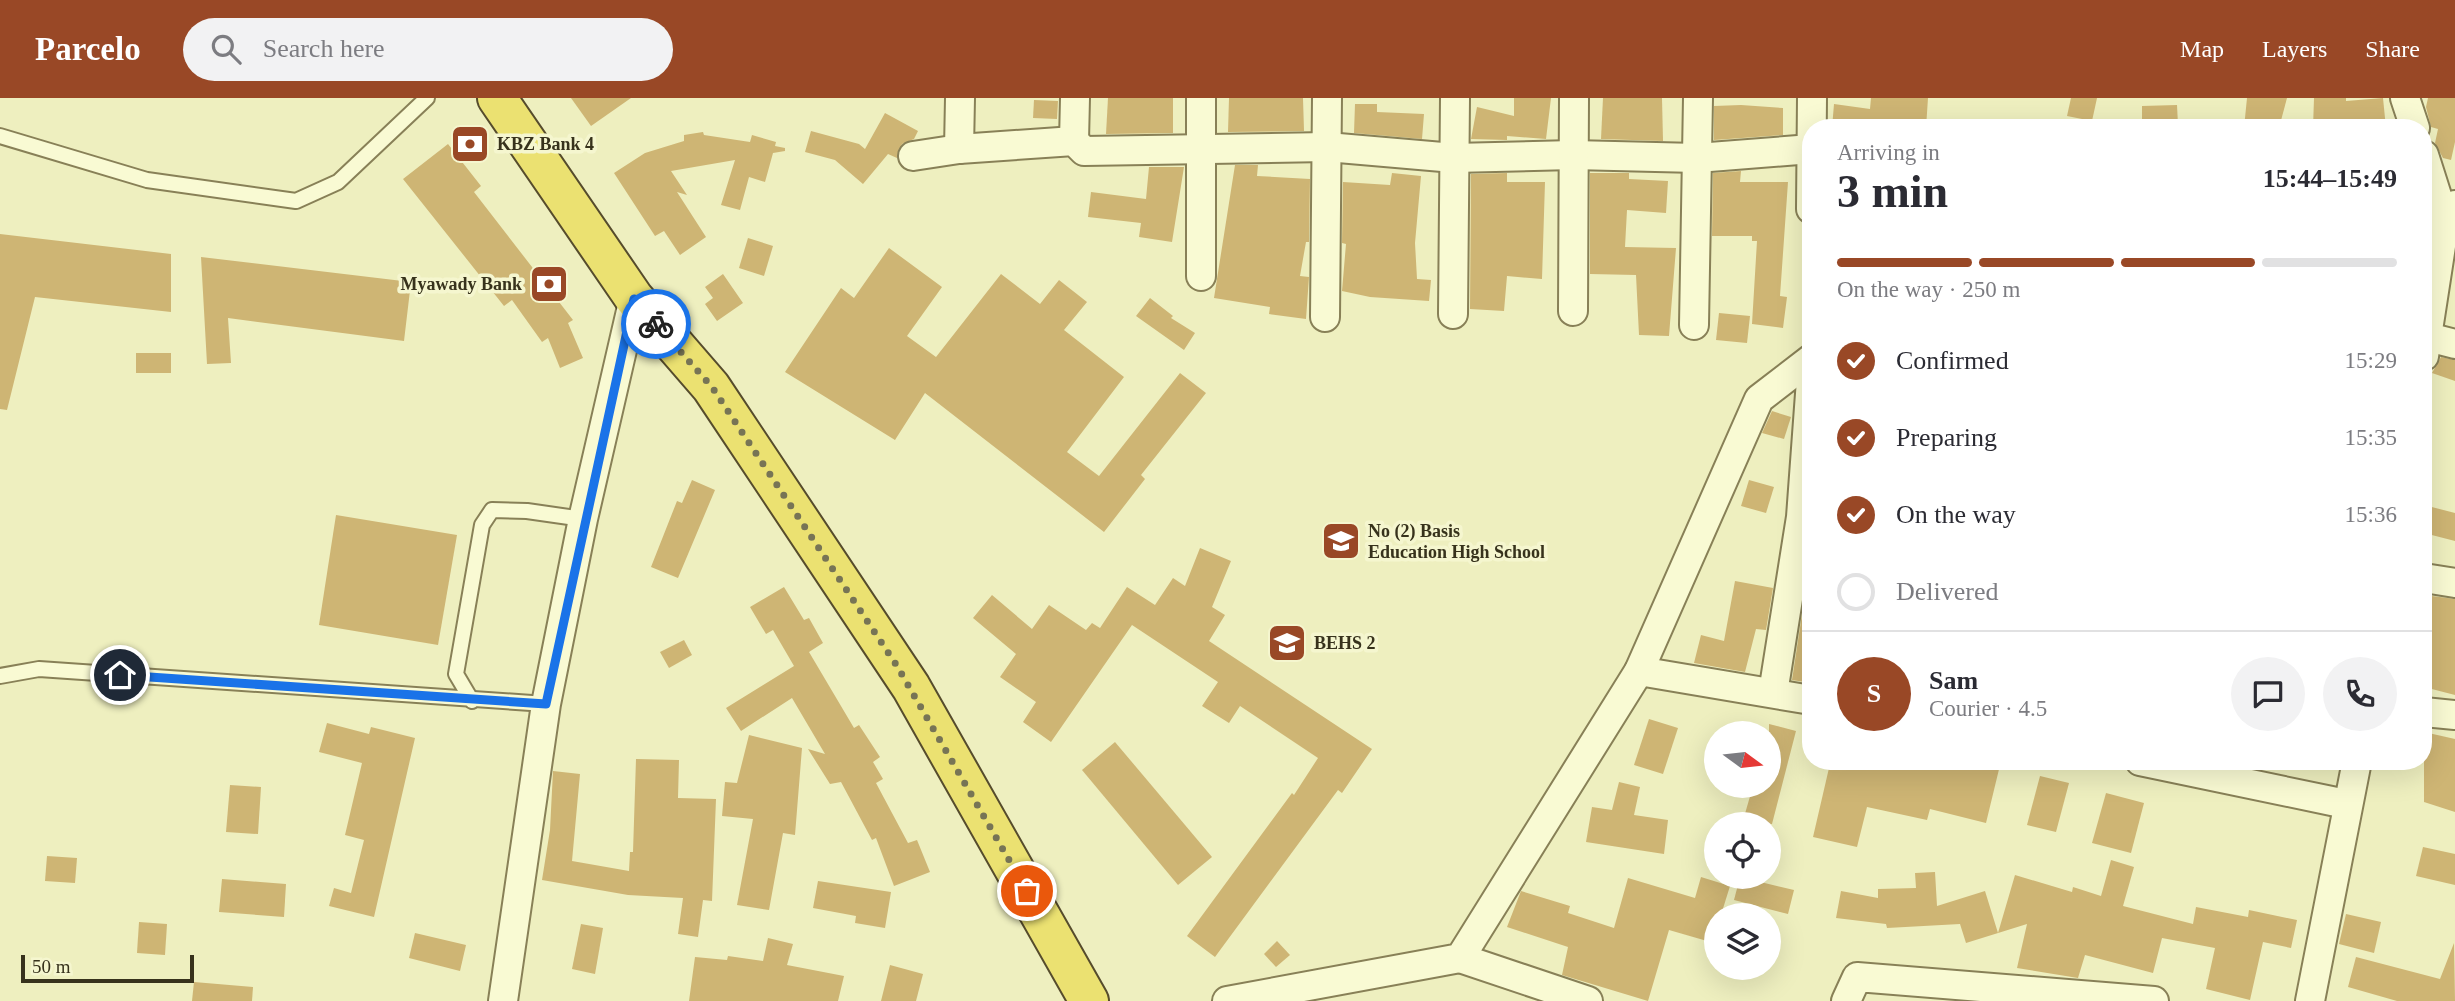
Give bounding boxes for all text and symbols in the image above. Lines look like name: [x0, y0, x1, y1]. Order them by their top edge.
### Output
search box: [183, 18, 673, 81]
icon: search: [207, 30, 245, 68]
text: Parcelo: [35, 31, 141, 67]
text: Search here: [263, 34, 385, 63]
text: Map: [2180, 36, 2224, 62]
text: Layers: [2262, 36, 2327, 62]
text: Share: [2365, 36, 2420, 62]
bank icon: KBZ Bank 4: [449, 123, 491, 165]
place label: KBZ Bank 4: [497, 134, 594, 154]
text: Arriving in: [1837, 140, 1940, 165]
text: 15:44–15:49: [2263, 164, 2397, 193]
text: 3 min: [1837, 166, 1948, 217]
bank icon: Myawady Bank: [528, 263, 570, 305]
place label: Myawady Bank: [400, 274, 522, 294]
text: On the way · 250 m: [1837, 277, 2020, 302]
courier: [621, 289, 691, 359]
icon: bike: [637, 305, 675, 343]
icon: check: [1837, 342, 1875, 380]
text: Confirmed: [1896, 346, 2009, 375]
text: 15:29: [2345, 348, 2397, 373]
icon: check: [1837, 419, 1875, 457]
text: Preparing: [1896, 423, 1997, 452]
text: 15:35: [2345, 425, 2397, 450]
icon: check: [1837, 496, 1875, 534]
text: On the way: [1896, 500, 2016, 529]
text: 15:36: [2345, 502, 2397, 527]
school or university icon: No (2) Basis Education High School: [1320, 520, 1362, 562]
place label: No (2) Basis Education High School: [1368, 521, 1545, 562]
text: Delivered: [1896, 577, 1999, 606]
school or university icon: BEHS 2: [1266, 622, 1308, 664]
place label: BEHS 2: [1314, 633, 1376, 653]
pin: [90, 645, 150, 705]
icon: home: [101, 656, 139, 694]
button: chat: [2231, 657, 2305, 731]
button: phone: [2323, 657, 2397, 731]
text: Sam: [1929, 666, 1978, 695]
text: S: [1867, 679, 1881, 708]
text: Courier · 4.5: [1929, 696, 2047, 721]
north arrow: [1704, 721, 1782, 798]
map controls: [1704, 721, 1781, 980]
button: locate: [1704, 812, 1781, 889]
pin: [997, 861, 1057, 921]
icon: bag: [1008, 872, 1046, 910]
button: layers: [1704, 903, 1781, 980]
scale bar: [21, 952, 194, 984]
text: 50 m: [32, 956, 71, 977]

